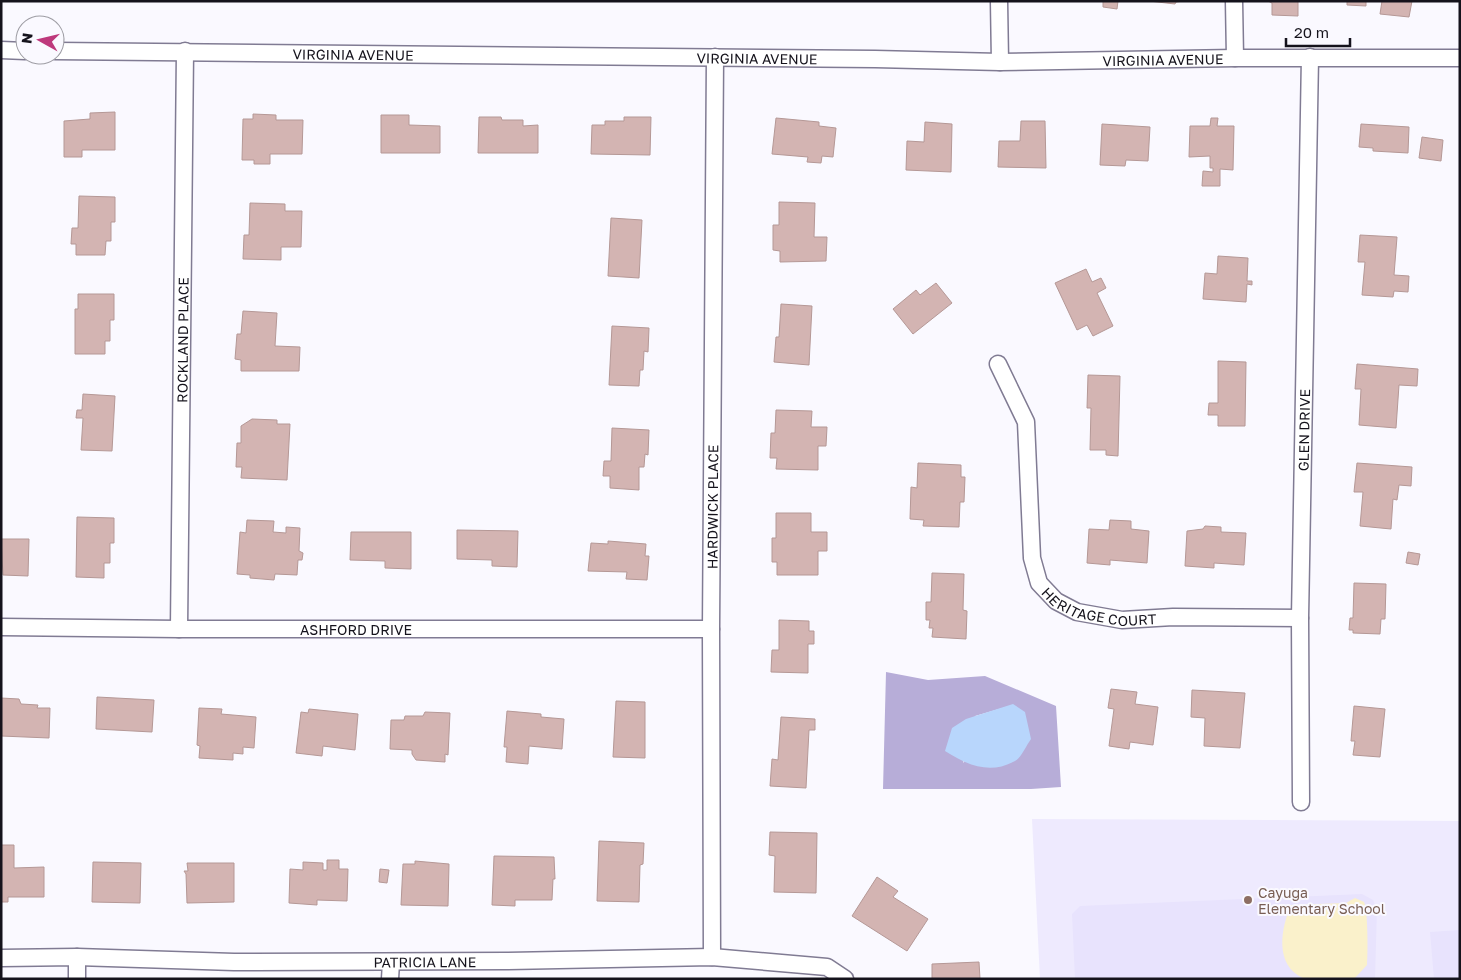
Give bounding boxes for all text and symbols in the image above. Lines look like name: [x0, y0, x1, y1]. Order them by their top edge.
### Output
north arrow: [15, 15, 65, 65]
scale bar: [1286, 15, 1350, 47]
text: 20 m: [1294, 23, 1329, 41]
text: N: [17, 32, 36, 45]
street label: VIRGINIA AVENUE: [292, 45, 414, 63]
street label: VIRGINIA AVENUE: [696, 49, 818, 67]
street label: VIRGINIA AVENUE: [1102, 50, 1224, 69]
street label: ROCKLAND PLACE: [173, 277, 191, 403]
street label: GLEN DRIVE: [1294, 389, 1313, 471]
street label: HARDWICK PLACE: [703, 445, 721, 569]
street label: HERITAGE COURT: [1039, 583, 1157, 629]
street label: ASHFORD DRIVE: [300, 621, 412, 638]
place label: Cayuga Elementary School: [1258, 884, 1385, 917]
marker: Cayuga Elementary School: [1242, 894, 1254, 906]
street label: PATRICIA LANE: [373, 953, 476, 970]

